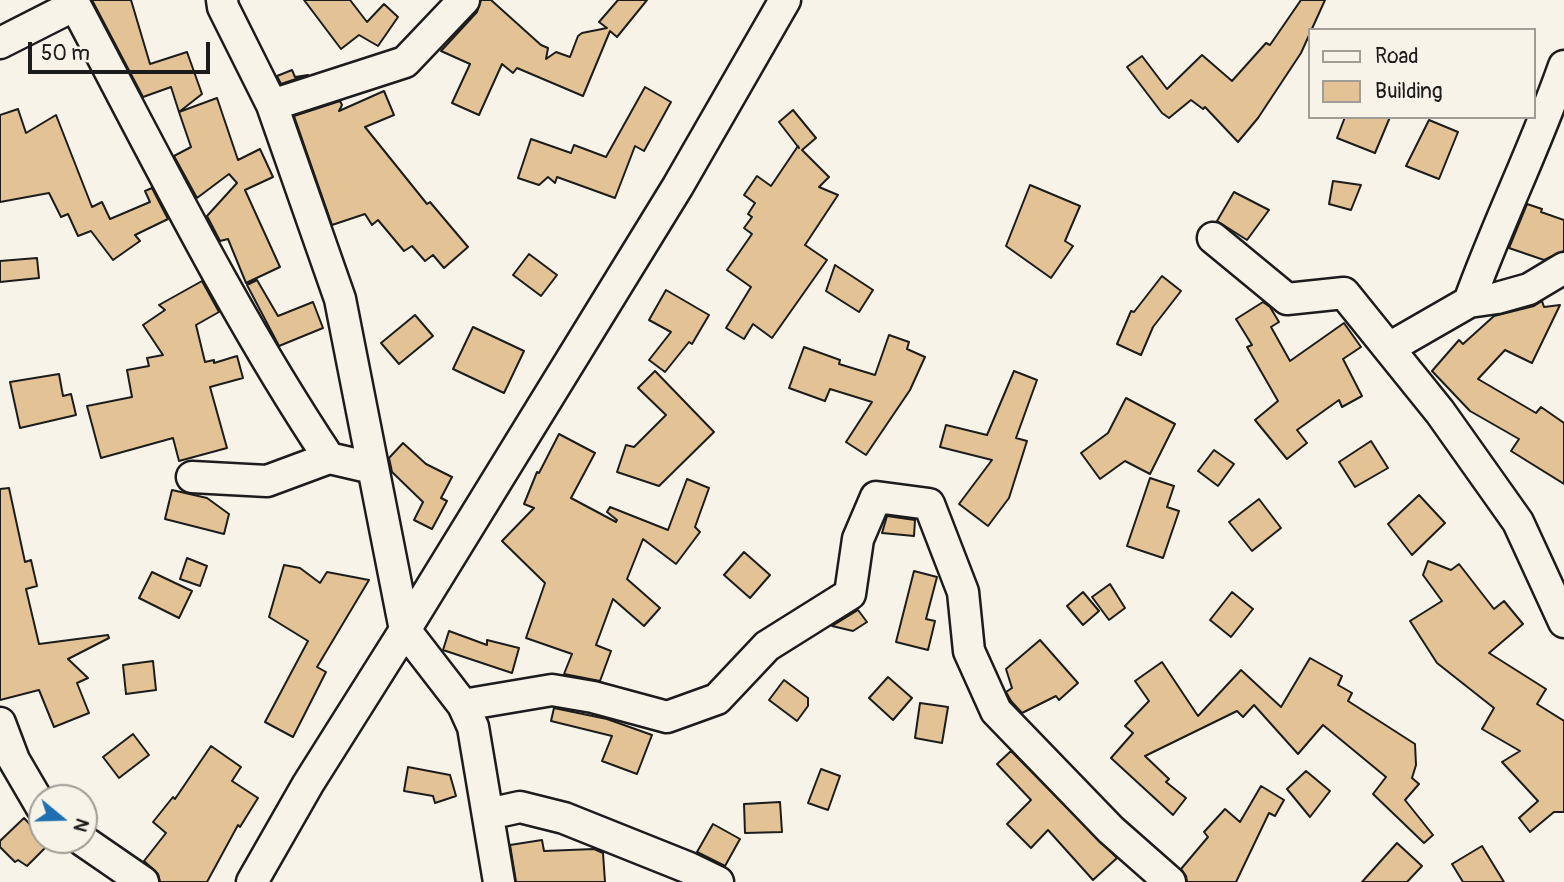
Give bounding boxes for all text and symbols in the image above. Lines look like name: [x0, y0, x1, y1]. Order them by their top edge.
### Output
scale bar: [32, 28, 214, 72]
legend: [1308, 28, 1536, 119]
text: 50 m: [41, 40, 90, 67]
text: Road: [1375, 43, 1419, 70]
text: Building: [1375, 78, 1442, 105]
north arrow: [28, 784, 98, 854]
text: N: [68, 815, 94, 835]

